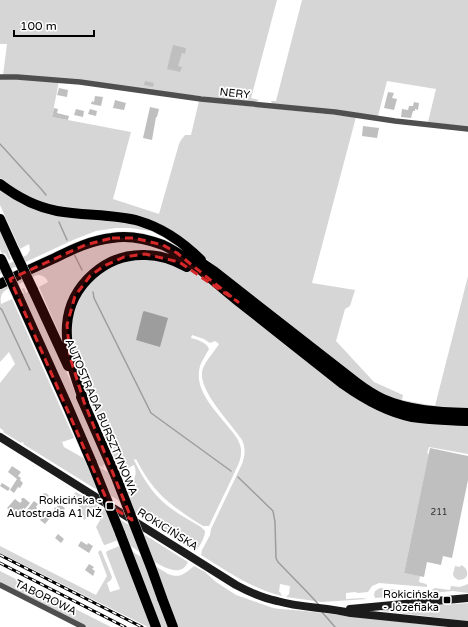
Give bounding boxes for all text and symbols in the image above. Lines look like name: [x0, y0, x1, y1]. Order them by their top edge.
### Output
scale bar: [14, 12, 94, 38]
text: 100 m: [20, 19, 57, 33]
street label: NERY: [219, 85, 251, 102]
street label: AUTOSTRADA BURSZTYNOWA: [63, 337, 141, 497]
place label: Rokicińska - Autostrada A1 NŻ: [7, 494, 102, 520]
marker: Rokicińska - Autostrada A1 NŻ: [105, 501, 115, 511]
street label: ROKICIŃSKA: [135, 505, 201, 553]
house number: 211: [431, 507, 447, 518]
street label: TABOROWA: [13, 577, 79, 618]
place label: Rokicińska - Józefiaka: [383, 588, 439, 614]
marker: Rokicińska - Józefiaka: [442, 595, 452, 605]

